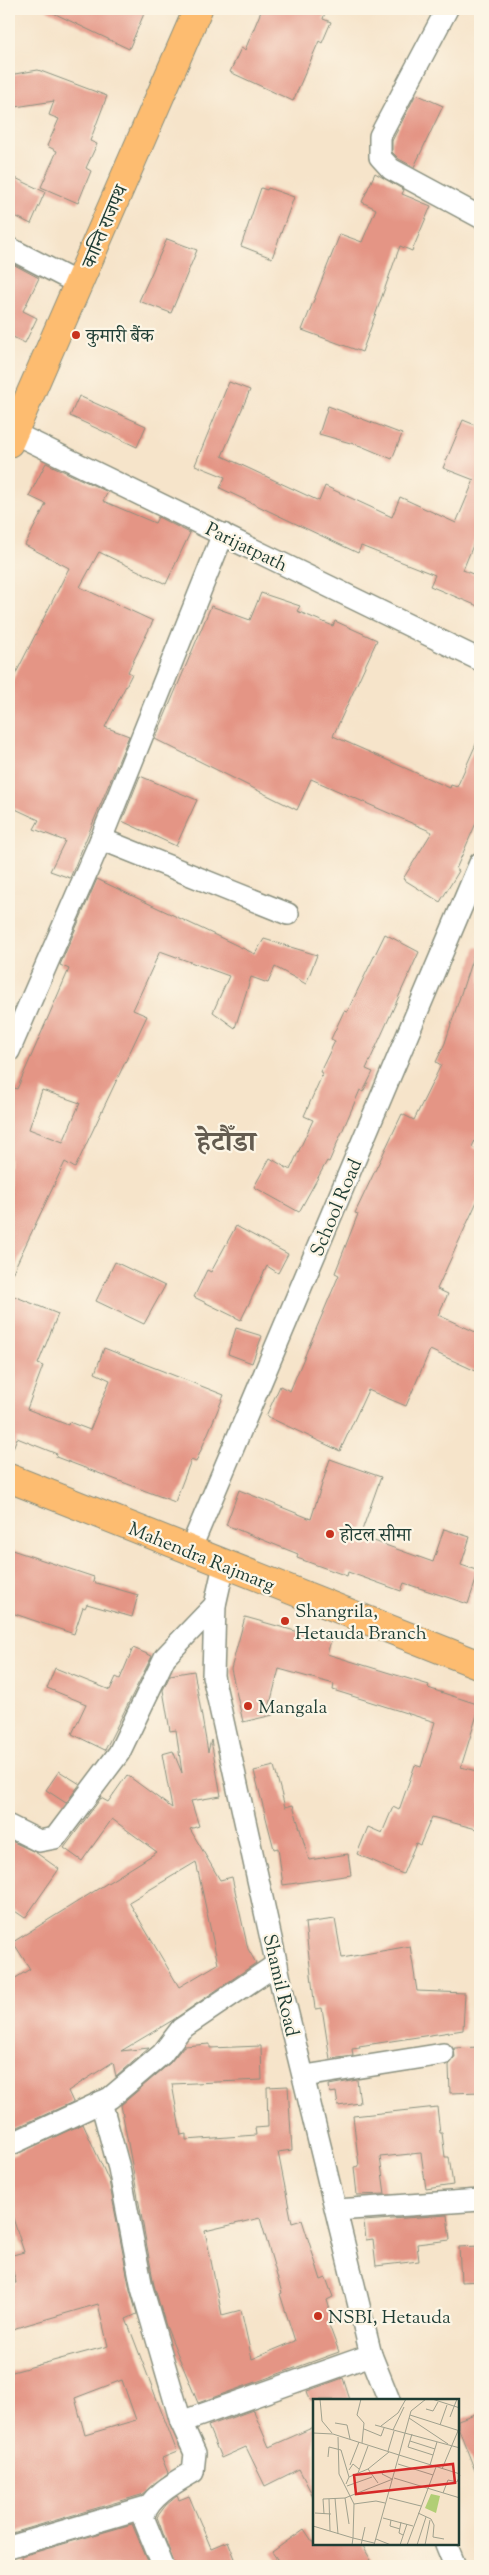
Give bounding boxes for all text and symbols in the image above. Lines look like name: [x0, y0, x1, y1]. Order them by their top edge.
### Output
street label: कान्ति राजपथ: [76, 180, 136, 274]
place label: कुमारी बैंक: [85, 324, 155, 351]
marker: कुमारी बैंक: [70, 329, 82, 341]
street label: Parijatpath: [200, 517, 292, 580]
district label: हेटौँडा: [194, 1123, 258, 1165]
street label: School Road: [305, 1155, 370, 1261]
street label: Mahendra Rajmarg: [124, 1517, 278, 1600]
place label: होटल सीमा: [339, 1523, 412, 1550]
marker: होटल सीमा: [324, 1528, 336, 1540]
place label: Shangrila, Hetauda Branch: [295, 1599, 427, 1648]
marker: Shangrila, Hetauda Branch: [279, 1615, 291, 1627]
place label: Mangala: [258, 1695, 328, 1722]
marker: Mangala: [242, 1700, 254, 1712]
street label: Shamil Road: [255, 1932, 305, 2040]
place label: NSBI, Hetauda: [328, 2305, 451, 2332]
marker: NSBI, Hetauda: [312, 2310, 324, 2322]
inset map: [313, 2399, 459, 2545]

